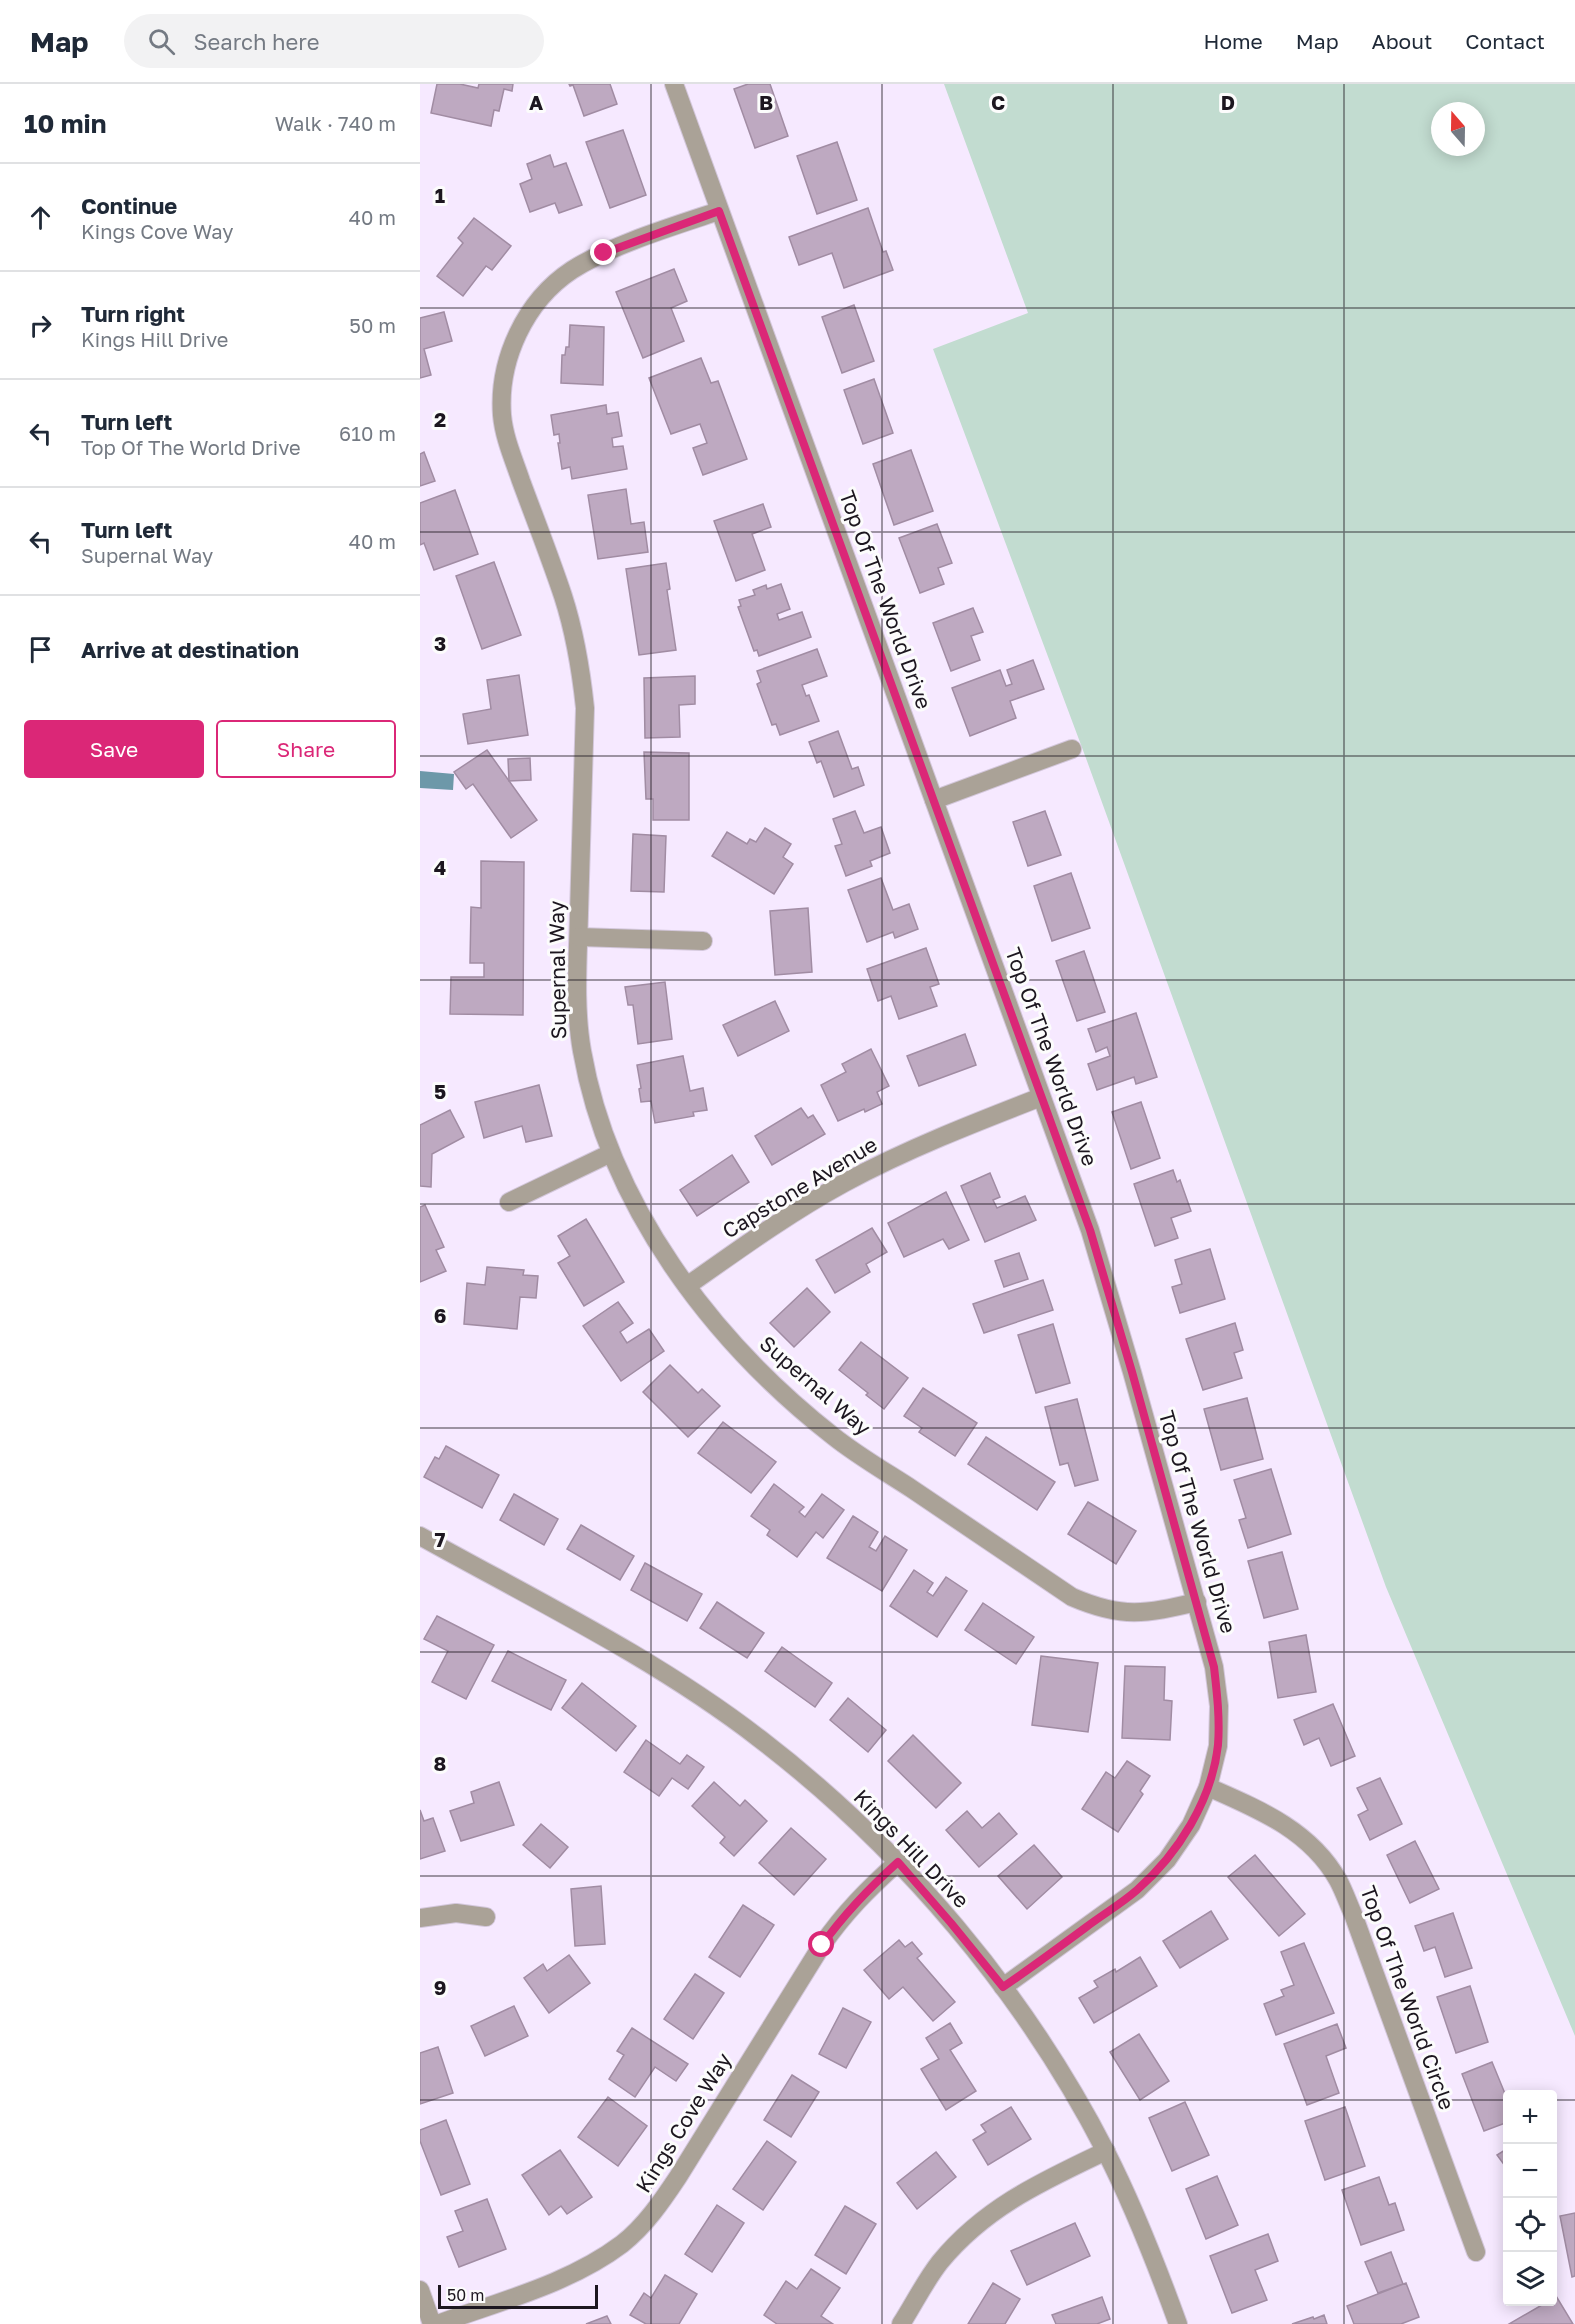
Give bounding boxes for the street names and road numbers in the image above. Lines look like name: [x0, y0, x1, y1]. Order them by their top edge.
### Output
street label: Top Of The World Drive: [834, 487, 938, 712]
street label: Supernal Way: [543, 900, 571, 1040]
street label: Top Of The World Drive: [1000, 944, 1104, 1169]
street label: Capstone Avenue: [717, 1131, 881, 1244]
street label: Supernal Way: [755, 1330, 877, 1441]
street label: Top Of The World Drive: [1154, 1407, 1242, 1636]
street label: Kings Hill Drive: [849, 1784, 975, 1913]
street label: Top Of The World Circle: [1355, 1882, 1461, 2113]
street label: Kings Cove Way: [630, 2048, 737, 2197]

